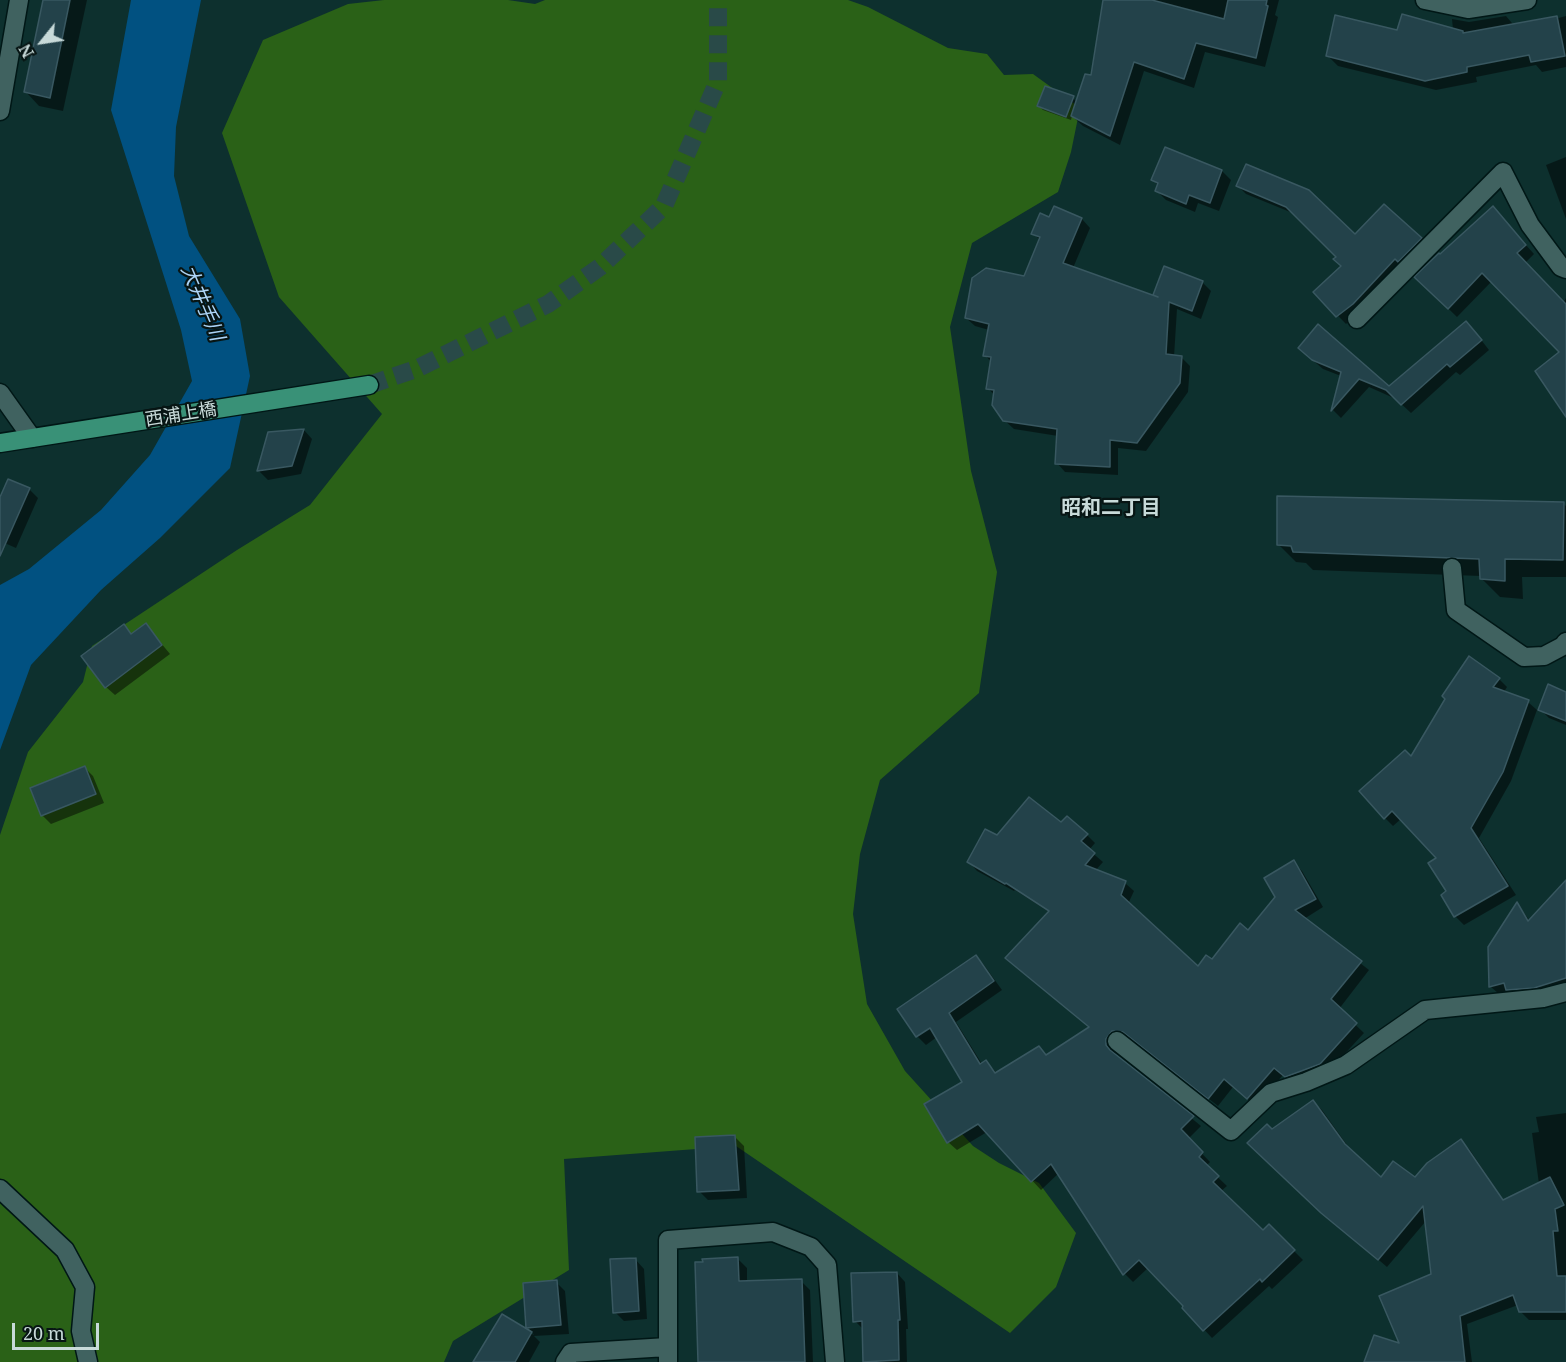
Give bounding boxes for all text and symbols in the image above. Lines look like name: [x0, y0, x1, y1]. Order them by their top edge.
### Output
north arrow: [12, 12, 72, 72]
text: N: [14, 40, 39, 62]
water label: 大井手川: [175, 261, 229, 345]
street label: 西浦上橋: [144, 399, 218, 431]
district label: 昭和二丁目: [1061, 496, 1161, 520]
scale bar: [15, 1311, 102, 1349]
text: 20 m: [23, 1321, 65, 1345]

